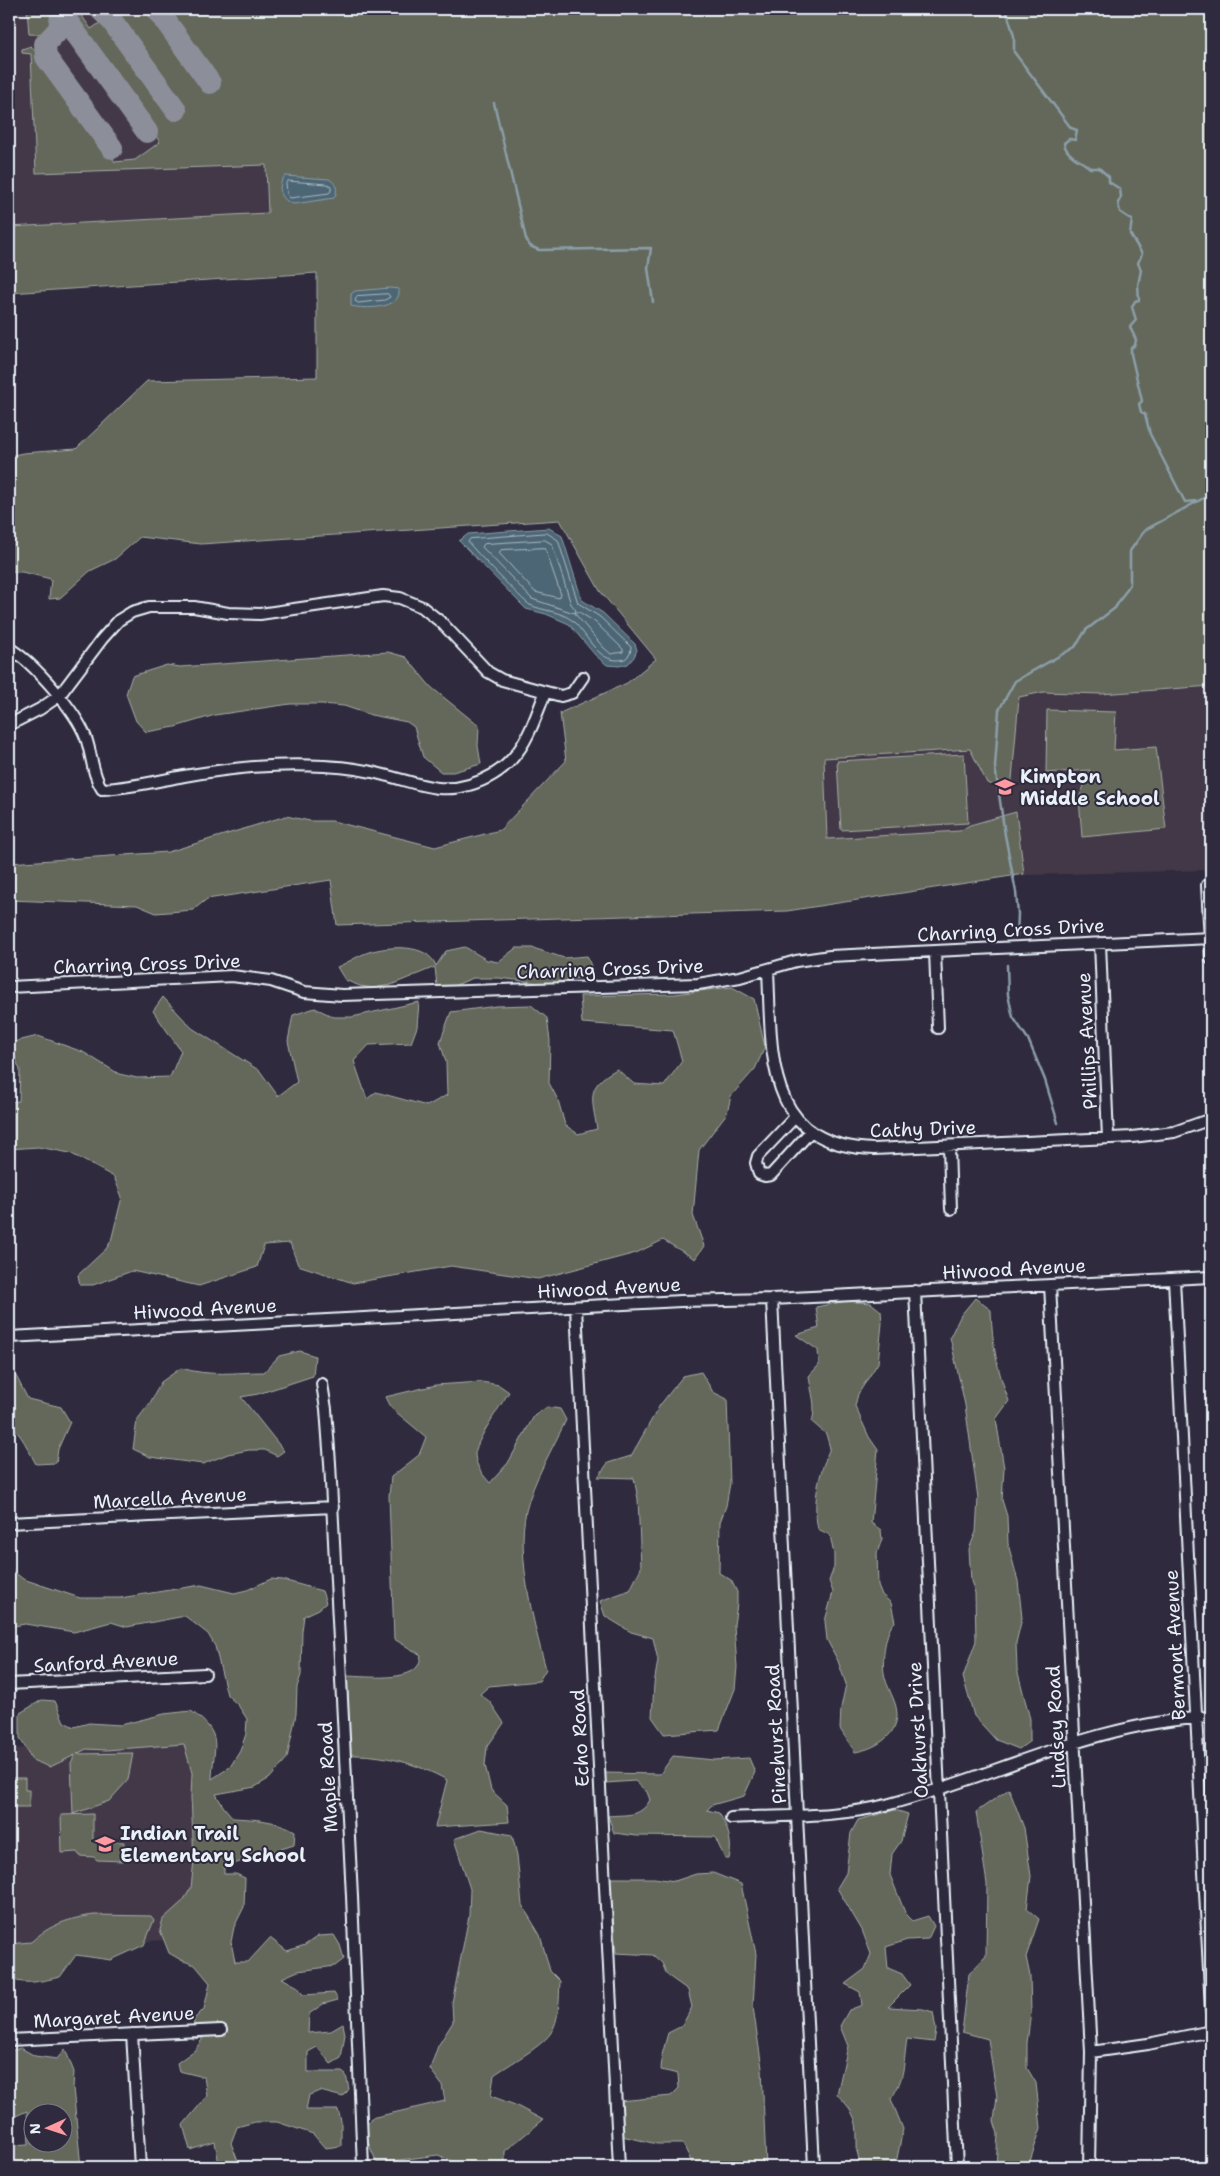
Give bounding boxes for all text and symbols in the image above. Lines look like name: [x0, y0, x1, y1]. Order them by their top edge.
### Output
place label: Kimpton Middle School: [1020, 764, 1160, 811]
school or university icon: Kimpton Middle School: [994, 776, 1016, 798]
street label: Charring Cross Drive: [917, 913, 1105, 947]
street label: Charring Cross Drive: [53, 948, 241, 980]
street label: Charring Cross Drive: [516, 953, 704, 985]
street label: Phillips Avenue: [1071, 972, 1103, 1110]
street label: Cathy Drive: [869, 1115, 977, 1143]
street label: Hiwood Avenue: [942, 1253, 1086, 1285]
street label: Hiwood Avenue: [537, 1272, 681, 1304]
street label: Hiwood Avenue: [133, 1293, 277, 1325]
street label: Marcella Avenue: [92, 1481, 248, 1515]
street label: Bermont Avenue: [1159, 1569, 1191, 1721]
street label: Sanford Avenue: [33, 1646, 179, 1678]
street label: Oakhurst Drive: [902, 1661, 934, 1799]
street label: Pinehurst Road: [760, 1663, 792, 1805]
street label: Lindsey Road: [1040, 1665, 1072, 1789]
street label: Echo Road: [565, 1688, 595, 1788]
street label: Maple Road: [313, 1721, 343, 1833]
place label: Indian Trail Elementary School: [120, 1821, 306, 1868]
school or university icon: Indian Trail Elementary School: [94, 1833, 116, 1855]
street label: Margaret Avenue: [33, 2000, 195, 2034]
north arrow: [22, 2104, 72, 2154]
text: N: [26, 2123, 44, 2135]

